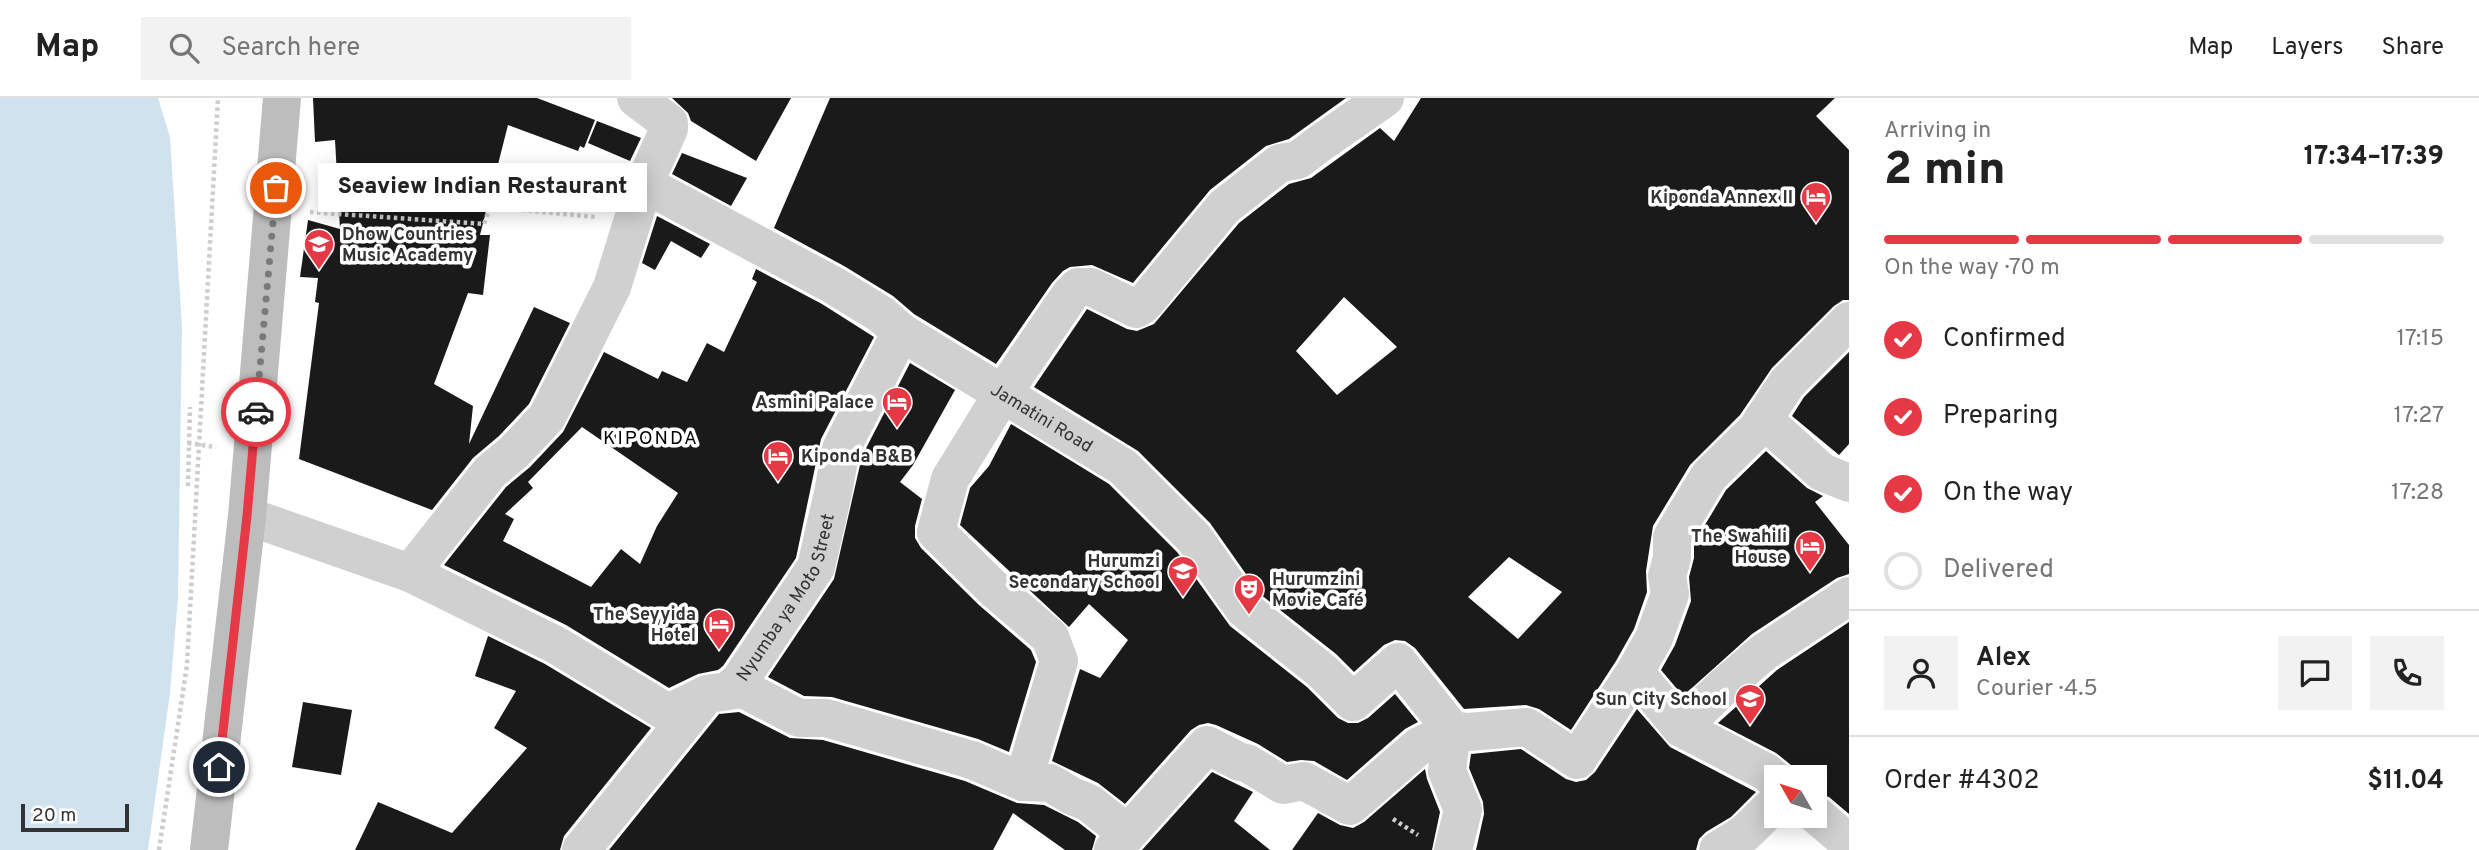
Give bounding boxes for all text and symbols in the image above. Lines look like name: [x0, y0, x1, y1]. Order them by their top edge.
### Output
search box: [141, 17, 631, 80]
text: Map: [35, 27, 99, 69]
icon: search: [165, 29, 203, 67]
text: Search here: [221, 32, 360, 65]
text: Map: [2188, 33, 2233, 63]
text: Layers: [2271, 33, 2343, 63]
text: Share: [2381, 33, 2444, 63]
text: Arriving in: [1884, 117, 1991, 146]
text: 17:34–17:39: [2304, 141, 2444, 174]
text: 2 min: [1884, 142, 2006, 201]
pin: [246, 158, 306, 218]
callout: Seaview Indian Restaurant: [318, 164, 647, 212]
icon: bag: [257, 169, 295, 207]
text: Seaview Indian Restaurant: [338, 173, 627, 202]
hotel icon: Kiponda Annex II: [1799, 180, 1833, 224]
place label: Kiponda Annex II: [1650, 187, 1793, 210]
place label: Dhow Countries Music Academy: [342, 224, 474, 268]
school or university icon: Dhow Countries Music Academy: [302, 227, 336, 271]
text: On the way · 70 m: [1884, 254, 2060, 283]
icon: check: [1884, 321, 1922, 359]
text: Confirmed: [1943, 323, 2066, 356]
text: 17:15: [2396, 325, 2444, 354]
courier: [221, 377, 291, 447]
street label: Jamatini Road: [986, 379, 1096, 459]
hotel icon: Asmini Palace: [880, 385, 914, 429]
place label: Asmini Palace: [755, 392, 874, 415]
icon: car: [237, 393, 275, 431]
icon: check: [1884, 398, 1922, 436]
text: Preparing: [1943, 400, 2058, 433]
text: 17:27: [2393, 402, 2444, 431]
district label: KIPONDA: [603, 427, 699, 451]
hotel icon: Kiponda B&B: [761, 439, 795, 483]
place label: Kiponda B&B: [801, 446, 913, 469]
icon: check: [1884, 475, 1922, 513]
text: On the way: [1943, 477, 2073, 510]
text: 17:28: [2391, 479, 2444, 508]
street label: Nyumba ya Moto Street: [732, 512, 841, 686]
place label: The Swahili House: [1691, 526, 1787, 570]
hotel icon: The Swahili House: [1793, 529, 1827, 573]
place label: Hurumzi Secondary School: [1009, 551, 1160, 595]
school or university icon: Hurumzi Secondary School: [1166, 554, 1200, 598]
text: Delivered: [1943, 554, 2054, 587]
place label: Hurumzini Movie Café: [1272, 569, 1364, 613]
theatre icon: Hurumzini Movie Café: [1232, 572, 1266, 616]
place label: The Seyyida Hotel: [593, 604, 696, 648]
hotel icon: The Seyyida Hotel: [702, 607, 736, 651]
button: person: [1884, 636, 1958, 710]
button: chat: [2278, 636, 2352, 710]
button: phone: [2370, 636, 2444, 710]
text: Alex: [1976, 642, 2031, 675]
text: Courier · 4.5: [1976, 675, 2098, 704]
school or university icon: Sun City School: [1733, 682, 1767, 726]
place label: Sun City School: [1595, 689, 1727, 712]
pin: [189, 737, 249, 797]
icon: home: [200, 748, 238, 786]
north arrow: [1764, 765, 1827, 828]
map controls: [1764, 765, 1827, 828]
text: Order #4302: [1884, 765, 2040, 798]
text: $11.04: [2367, 765, 2444, 798]
scale bar: [21, 801, 130, 833]
text: 20 m: [32, 804, 76, 828]

